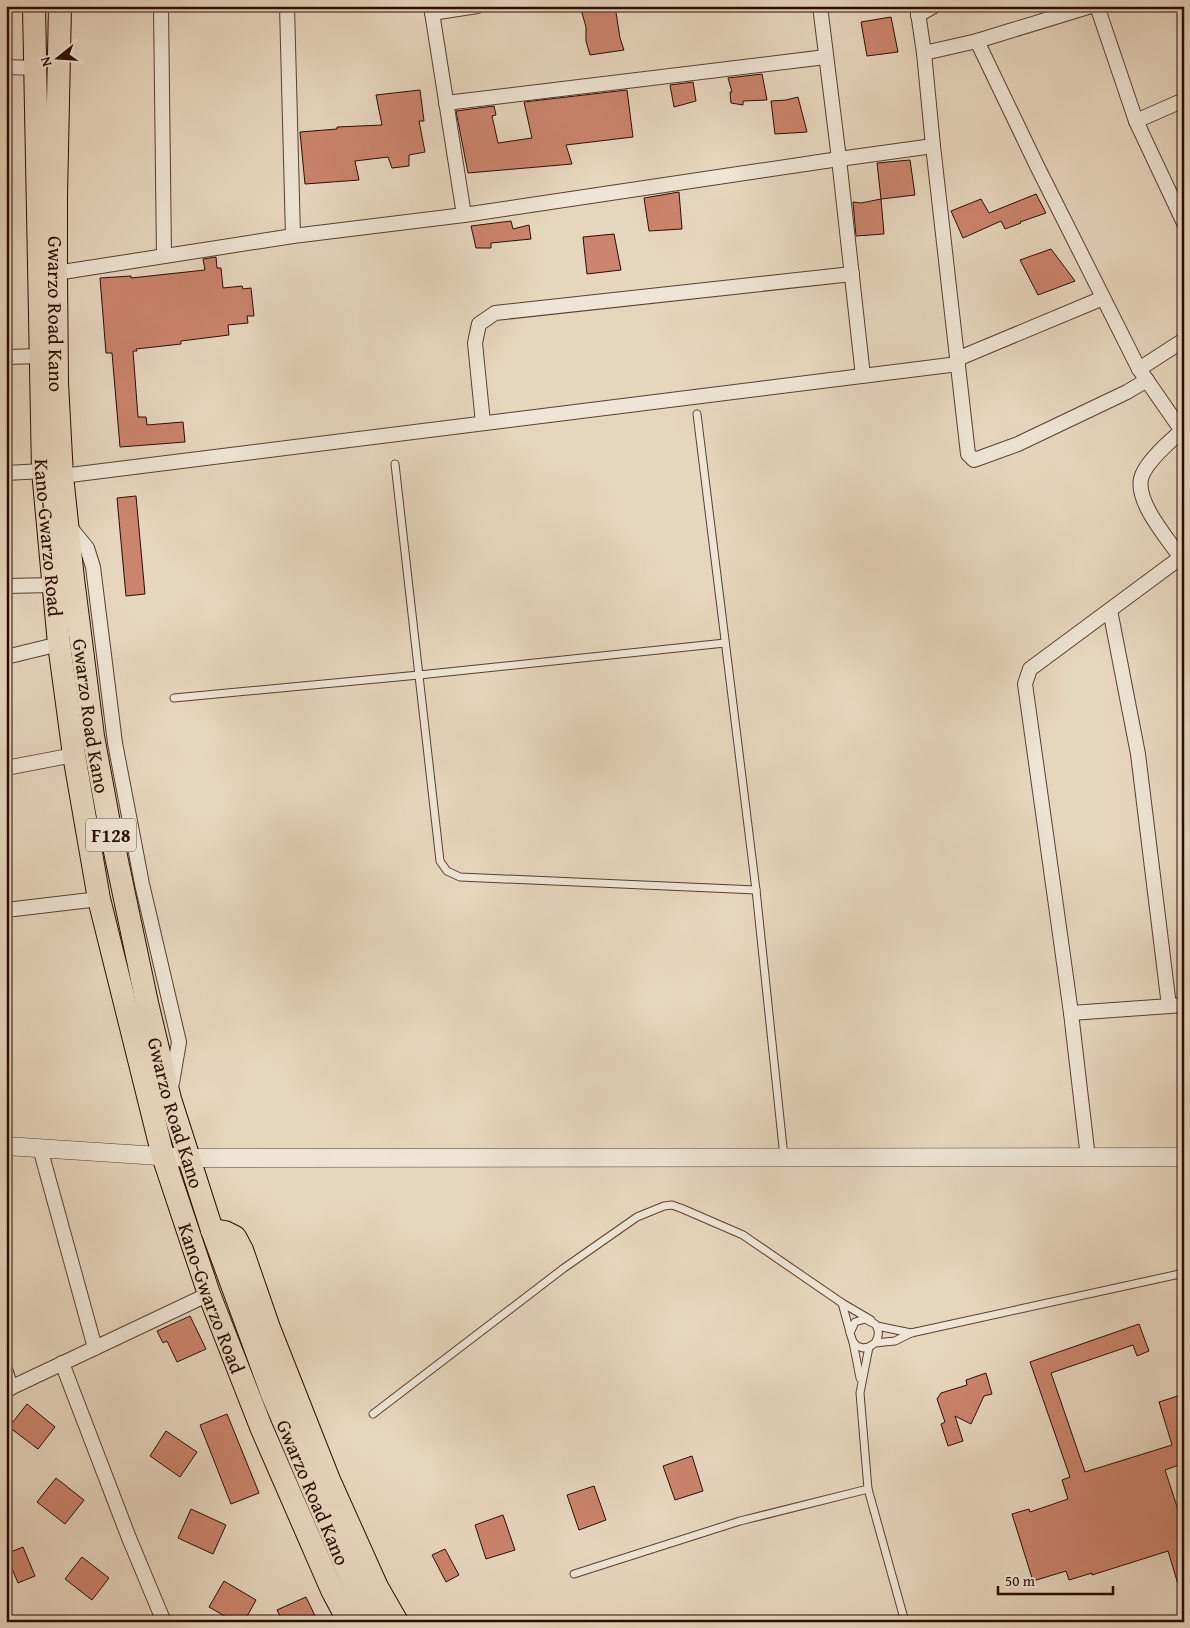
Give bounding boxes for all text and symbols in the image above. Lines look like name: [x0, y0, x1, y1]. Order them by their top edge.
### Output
north arrow: [32, 32, 82, 82]
text: N: [34, 54, 56, 69]
street label: Gwarzo Road Kano: [41, 236, 72, 393]
street label: Kano-Gwarzo Road: [28, 458, 71, 618]
street label: Gwarzo Road Kano: [66, 637, 118, 796]
road number: F128: [86, 818, 136, 852]
street label: Gwarzo Road Kano: [141, 1034, 212, 1192]
street label: Kano-Gwarzo Road: [172, 1219, 253, 1378]
street label: Gwarzo Road Kano: [270, 1415, 358, 1569]
scale bar: [998, 1563, 1112, 1595]
text: 50 m: [1005, 1570, 1036, 1591]

